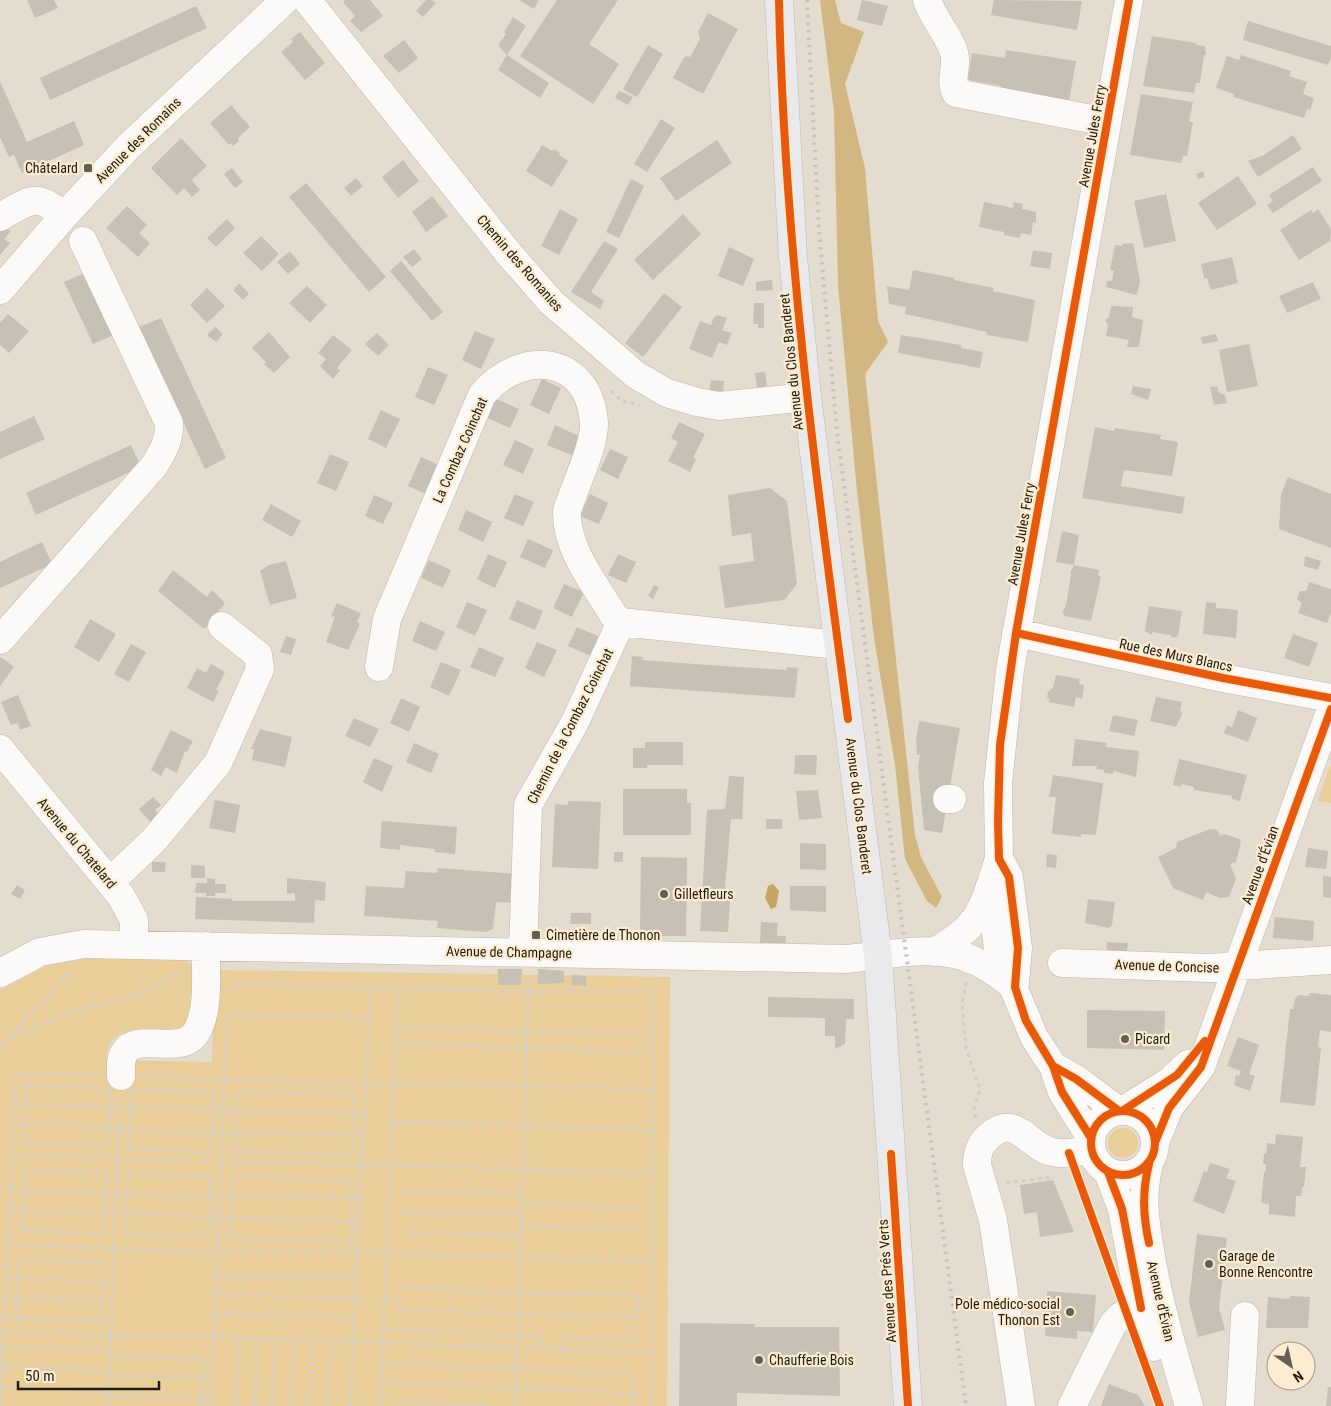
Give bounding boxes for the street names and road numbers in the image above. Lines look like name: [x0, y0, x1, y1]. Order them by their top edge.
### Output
street label: Avenue Jules Ferry: [1075, 83, 1109, 189]
street label: Avenue des Romains: [92, 94, 184, 186]
street label: Chemin des Romanies: [474, 211, 566, 315]
street label: Avenue du Clos Banderet: [776, 293, 806, 431]
street label: La Combaz Coinchat: [429, 395, 491, 505]
street label: Avenue Jules Ferry: [1004, 481, 1038, 587]
street label: Rue des Murs Blancs: [1118, 635, 1234, 675]
street label: Chemin de la Combaz Coinchat: [524, 646, 616, 806]
street label: Avenue du Clos Banderet: [843, 737, 875, 875]
street label: Avenue du Chatelard: [34, 794, 120, 892]
street label: Avenue d'Évian: [1237, 823, 1282, 906]
street label: Avenue de Champagne: [446, 943, 573, 961]
street label: Avenue de Concise: [1114, 956, 1220, 976]
street label: Avenue des Prés Verts: [875, 1219, 899, 1343]
street label: Avenue d'Évian: [1144, 1259, 1179, 1343]

